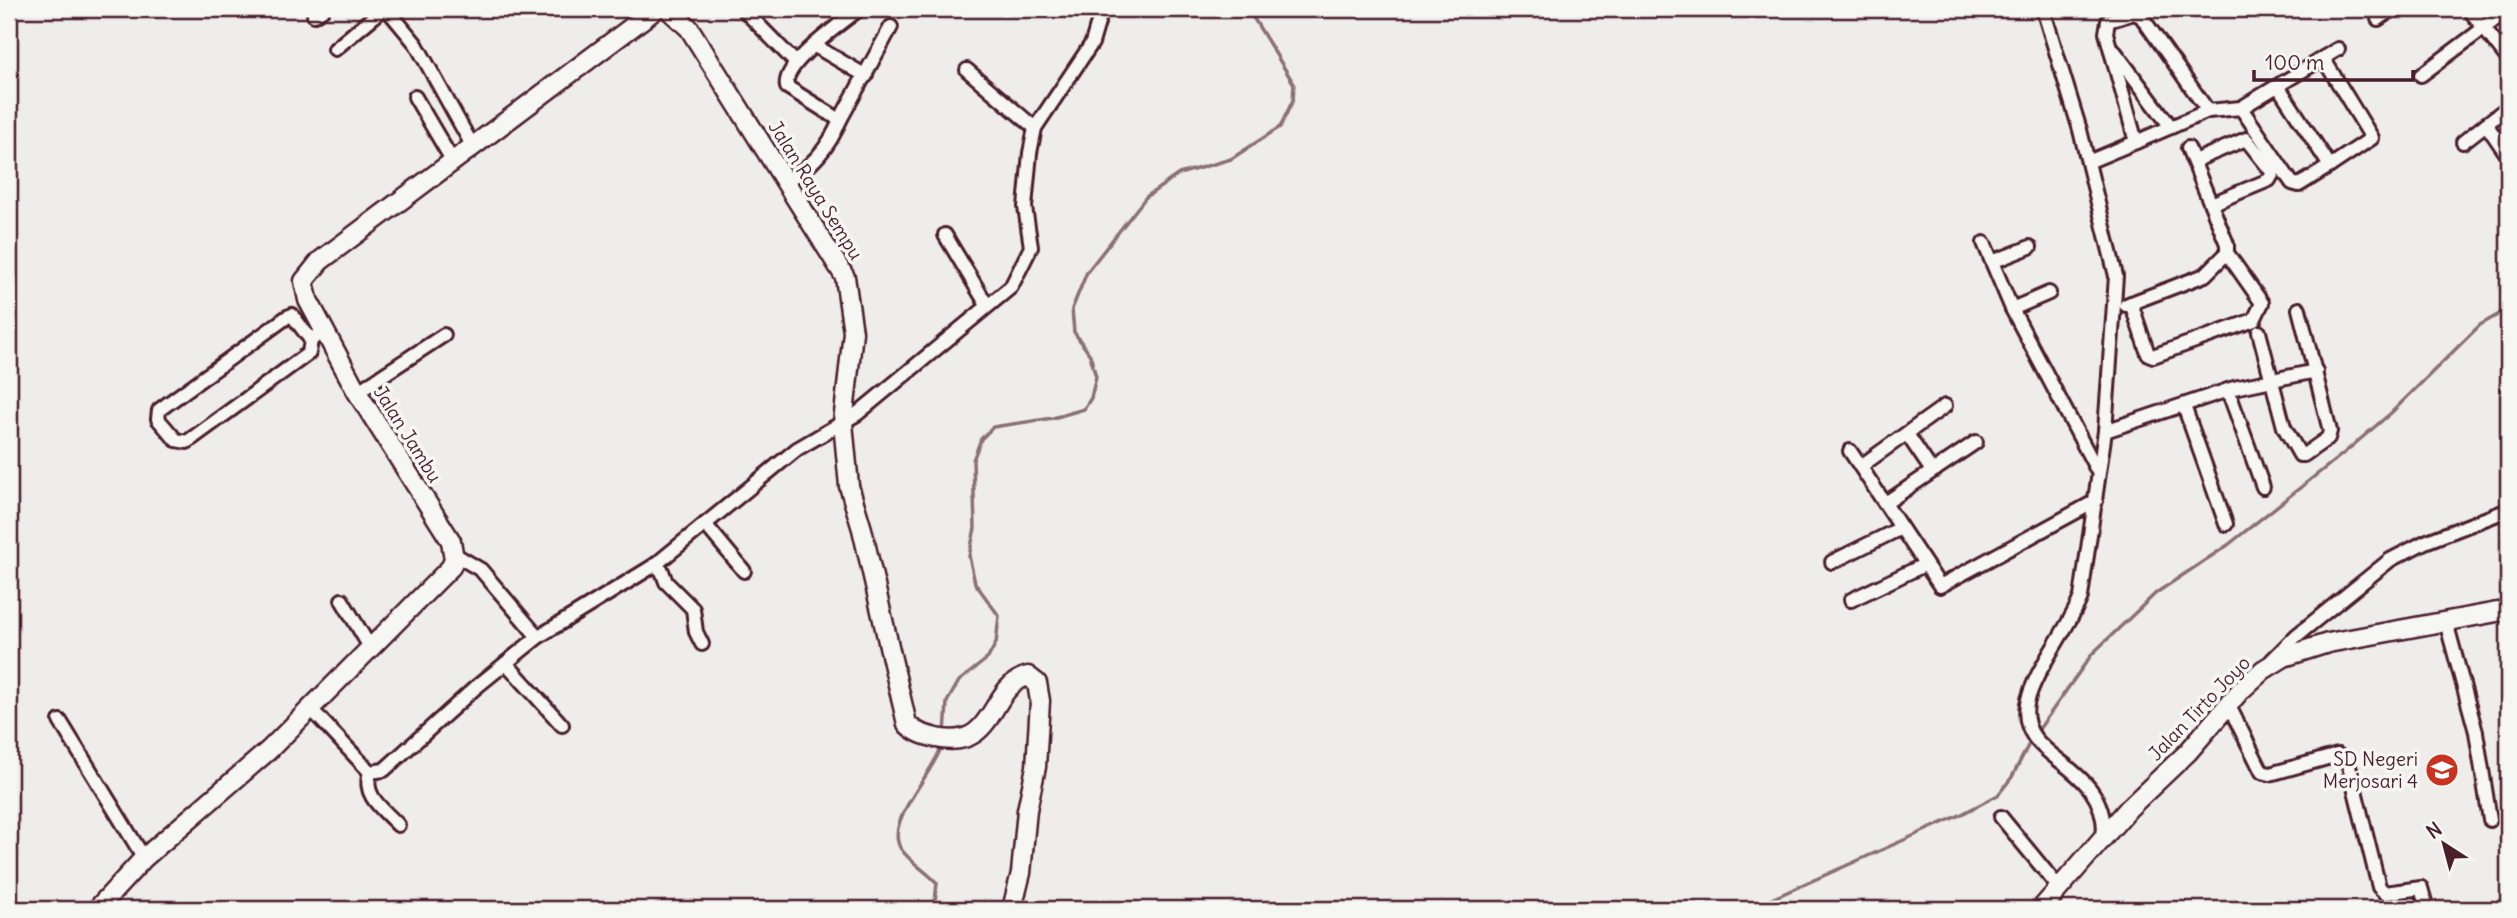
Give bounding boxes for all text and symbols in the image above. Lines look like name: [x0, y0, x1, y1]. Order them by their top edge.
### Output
scale bar: [2254, 38, 2414, 82]
text: 100 m: [2265, 49, 2324, 76]
street label: Jalan Raya Sempu: [764, 116, 868, 264]
street label: Jalan Jambu: [369, 381, 447, 487]
street label: Jalan Tirto Joyo: [2143, 651, 2255, 765]
place label: SD Negeri Merjosari 4: [2323, 747, 2418, 793]
school or university icon: SD Negeri Merjosari 4: [2423, 751, 2461, 789]
north arrow: [2408, 810, 2478, 880]
text: N: [2422, 817, 2446, 844]

